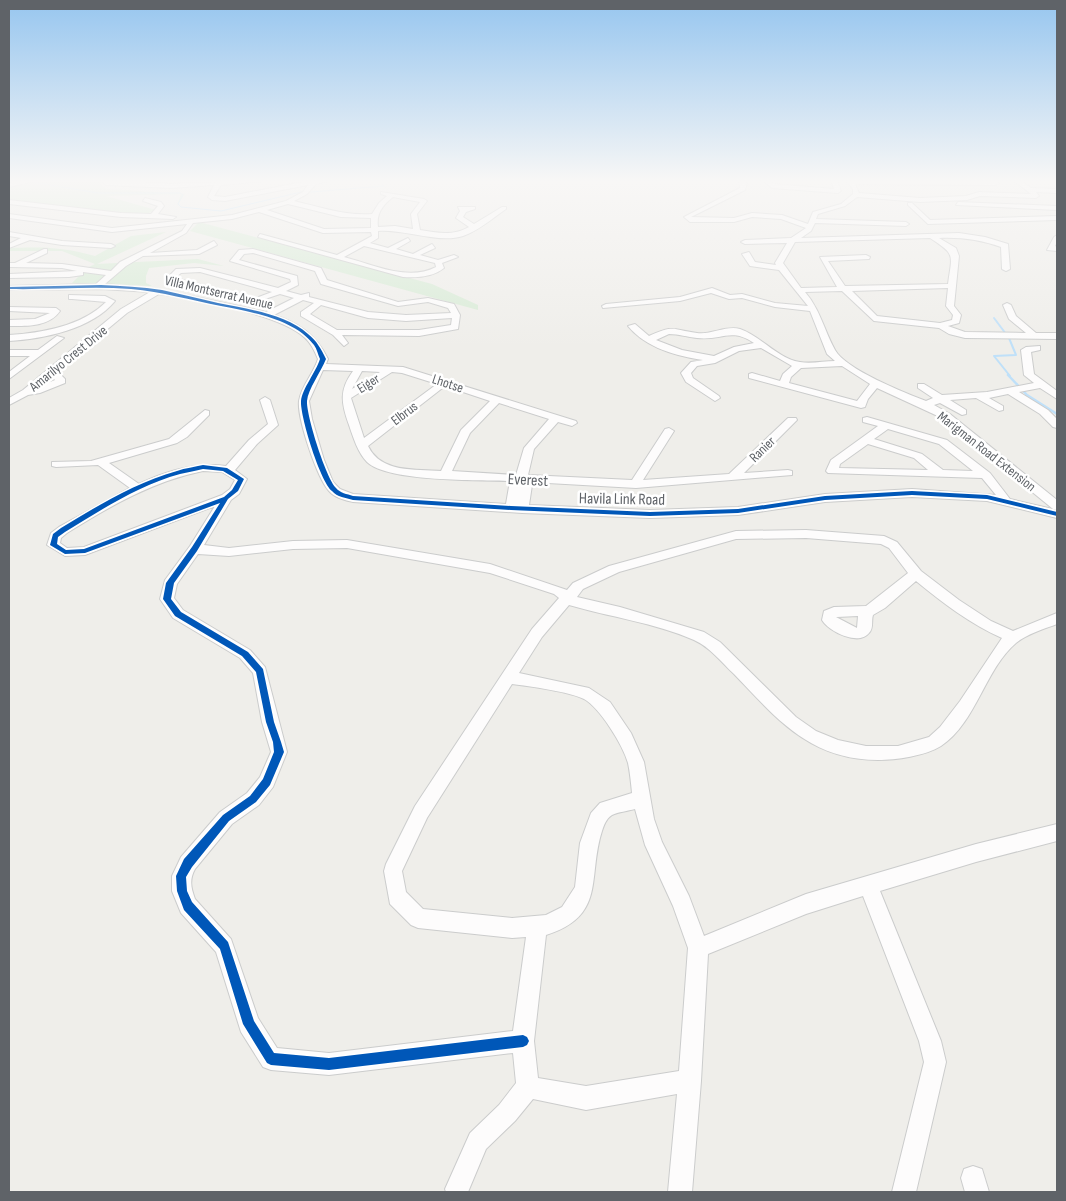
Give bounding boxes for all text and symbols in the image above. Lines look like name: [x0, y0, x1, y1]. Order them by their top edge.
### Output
street label: Villa Montserrat Avenue: [163, 272, 275, 313]
street label: Amarilyo Crest Drive: [25, 322, 111, 396]
street label: Eiger: [354, 370, 383, 397]
street label: Lhotse: [430, 370, 466, 396]
street label: Elbrus: [388, 398, 421, 429]
street label: Marigman Road Extension: [934, 408, 1039, 495]
street label: Ranier: [746, 433, 779, 466]
street label: Everest: [507, 470, 549, 491]
street label: Havila Link Road: [579, 489, 665, 510]

